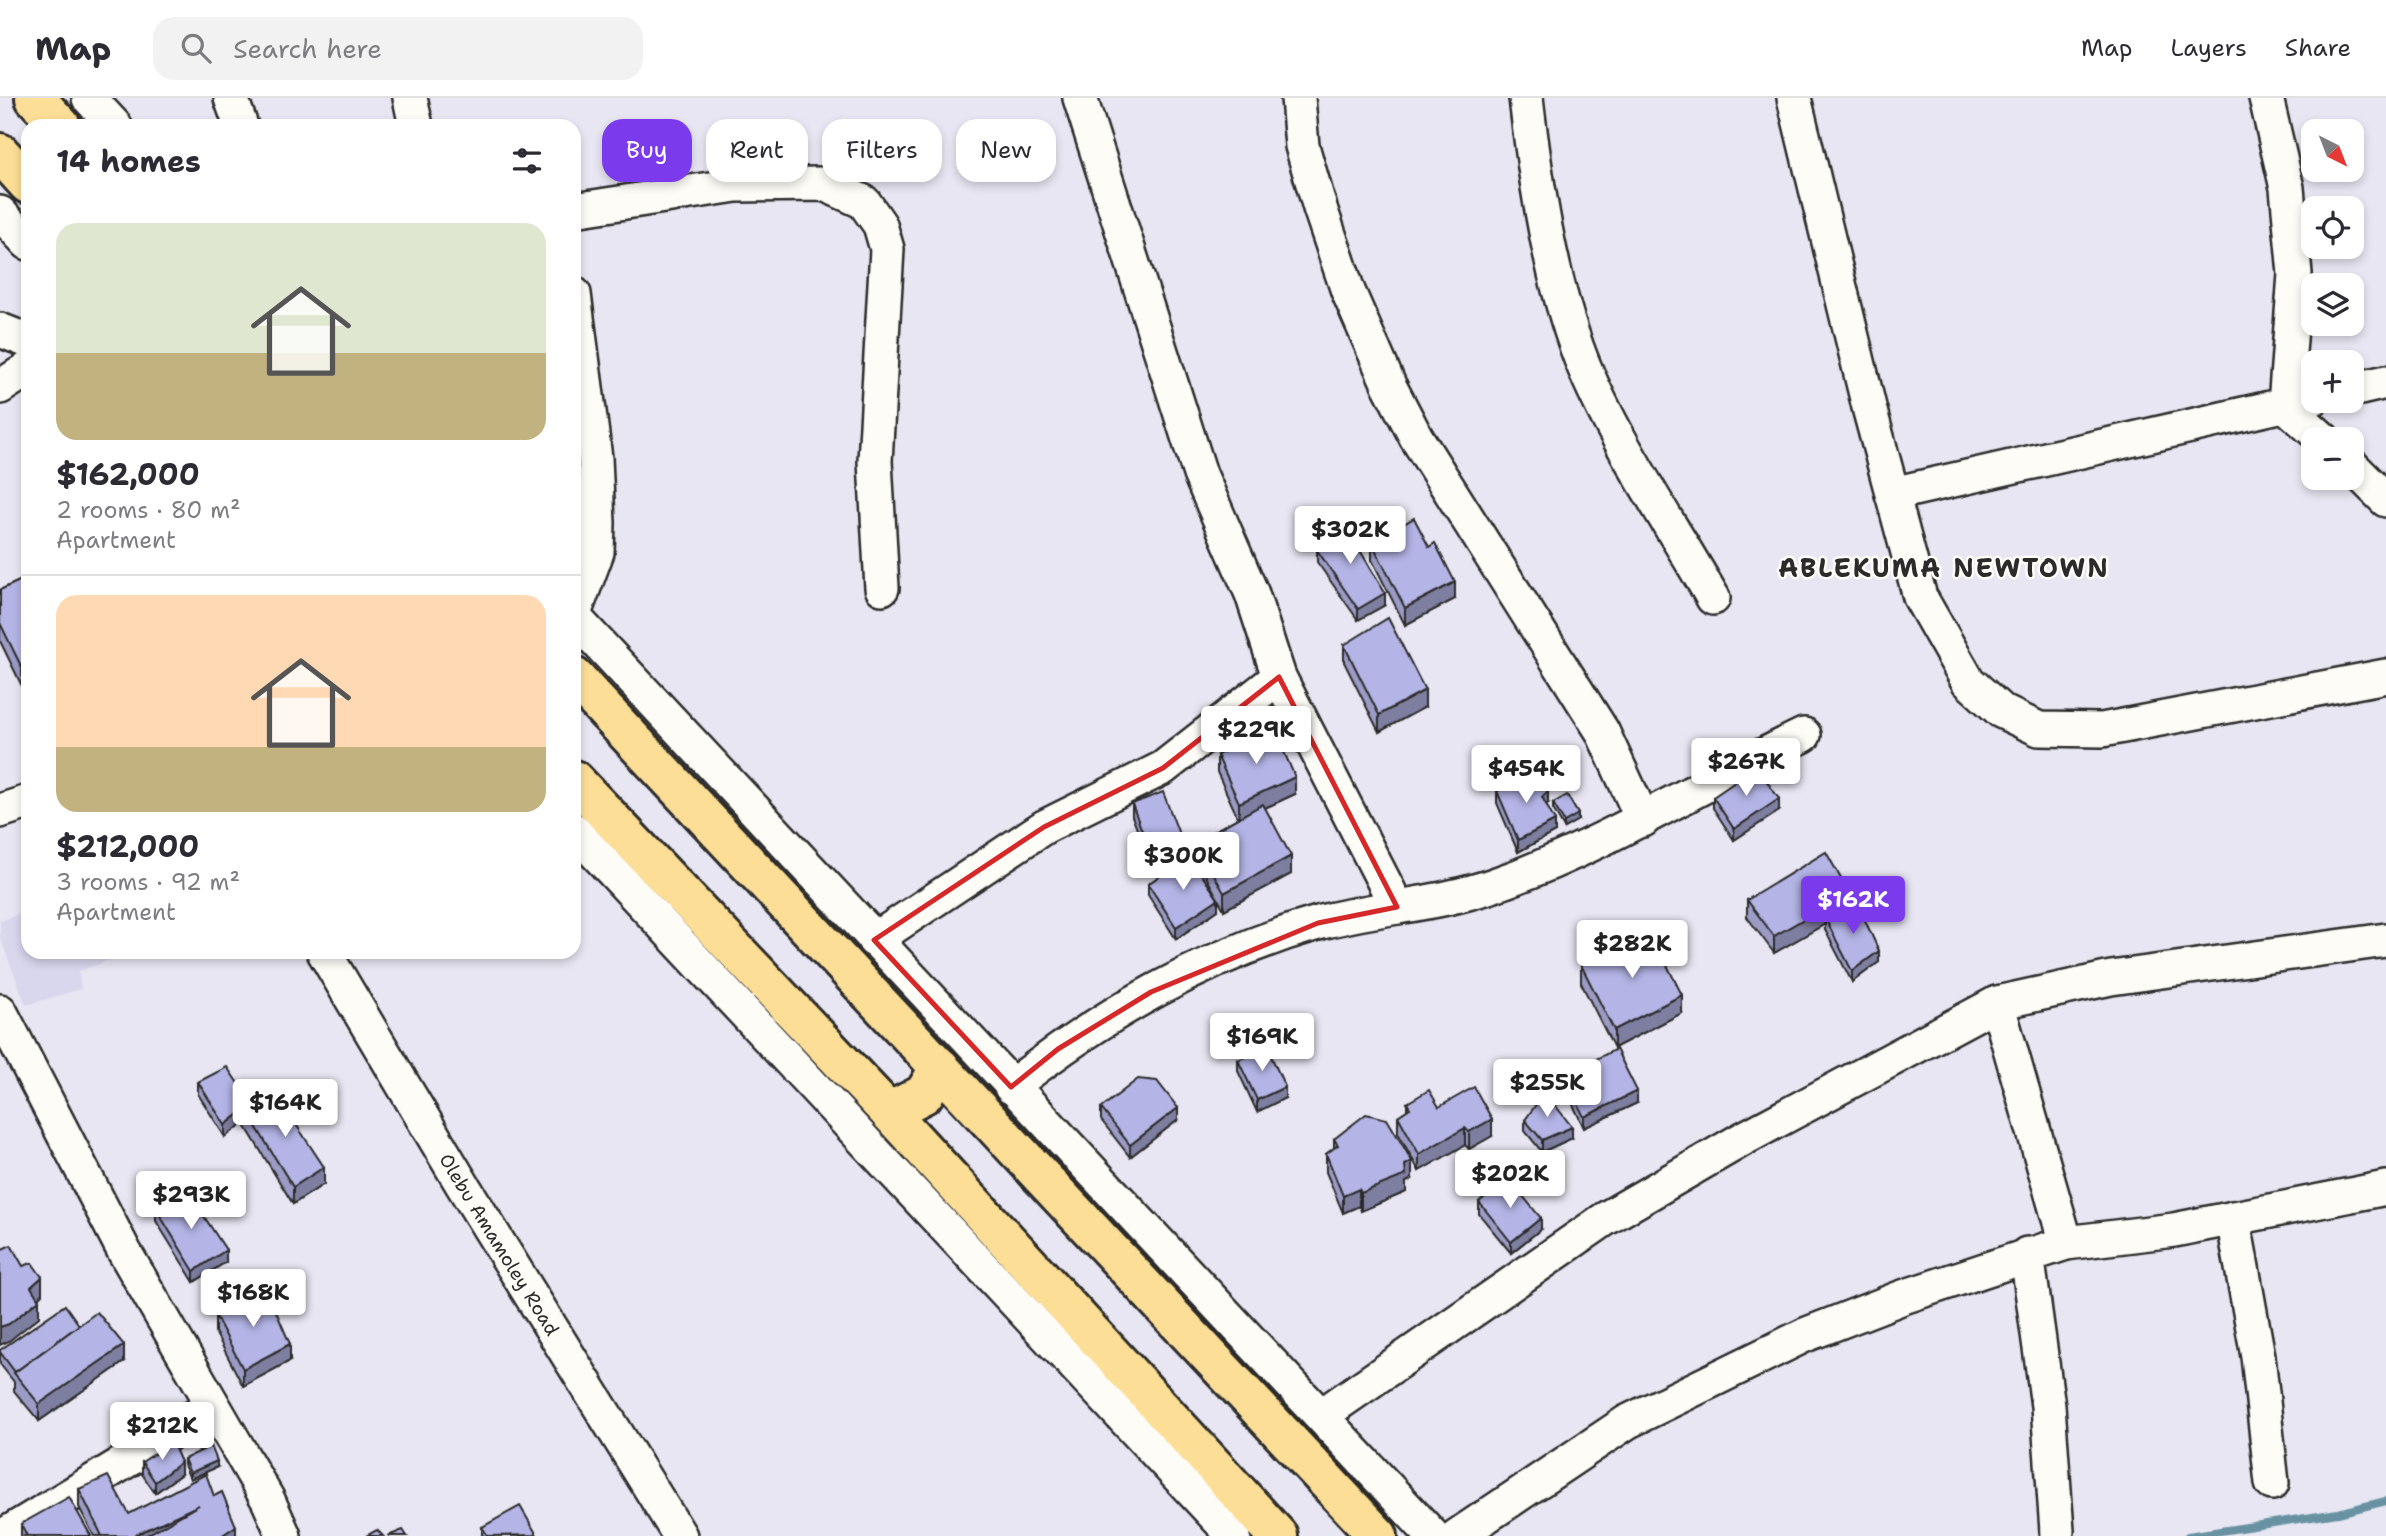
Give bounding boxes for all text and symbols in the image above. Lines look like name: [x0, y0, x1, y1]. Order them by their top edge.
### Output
search box: [153, 17, 643, 80]
text: Map: [35, 26, 111, 71]
icon: search: [177, 29, 215, 67]
text: Search here: [233, 31, 382, 66]
text: Map: [2081, 32, 2132, 64]
text: Layers: [2170, 32, 2247, 64]
text: Share: [2285, 32, 2351, 64]
chip: Buy: [602, 119, 692, 182]
chip: Rent: [706, 119, 808, 182]
chip: Filters: [822, 119, 942, 182]
chip: New: [956, 119, 1056, 182]
north arrow: [2301, 119, 2364, 182]
map controls: [2301, 119, 2364, 490]
text: 14 homes: [56, 141, 201, 182]
icon: filters: [508, 142, 546, 180]
button: locate: [2301, 196, 2364, 259]
icon: home: [238, 268, 364, 394]
button: layers: [2301, 273, 2364, 336]
button: +: [2301, 350, 2364, 413]
button: −: [2301, 427, 2364, 490]
text: $162,000: [56, 454, 200, 495]
text: 2 rooms · 80 m²: [56, 495, 241, 525]
pin: $302K: [1301, 506, 1399, 566]
text: $302K: [1311, 514, 1389, 544]
text: Apartment: [56, 525, 176, 555]
district label: ABLEKUMA NEWTOWN: [1778, 550, 2110, 585]
icon: home: [238, 640, 364, 766]
pin: $229K: [1207, 706, 1305, 766]
text: $229K: [1217, 714, 1295, 744]
pin: $267K: [1697, 738, 1795, 798]
pin: $454K: [1477, 746, 1575, 805]
text: $267K: [1707, 746, 1785, 776]
text: $454K: [1487, 753, 1565, 783]
text: $212,000: [56, 826, 199, 867]
pin: $300K: [1134, 832, 1232, 892]
text: $300K: [1143, 840, 1223, 870]
text: 3 rooms · 92 m²: [56, 867, 240, 897]
pin: $162K: [1804, 876, 1902, 936]
text: $162K: [1817, 884, 1889, 914]
text: Apartment: [56, 897, 176, 927]
pin: $282K: [1583, 920, 1681, 980]
text: $282K: [1593, 928, 1671, 958]
pin: $169K: [1213, 1014, 1311, 1073]
text: $169K: [1226, 1021, 1298, 1051]
pin: $255K: [1498, 1060, 1596, 1119]
text: $255K: [1509, 1067, 1585, 1097]
pin: $164K: [236, 1080, 334, 1139]
text: $164K: [249, 1087, 321, 1117]
street label: Olebu Amamoley Road: [434, 1149, 565, 1340]
pin: $202K: [1461, 1150, 1559, 1210]
text: $202K: [1471, 1158, 1549, 1188]
pin: $293K: [142, 1172, 240, 1231]
text: $293K: [152, 1179, 230, 1209]
pin: $168K: [204, 1270, 302, 1329]
text: $168K: [217, 1277, 289, 1307]
pin: $212K: [113, 1402, 211, 1462]
text: $212K: [126, 1410, 198, 1440]

